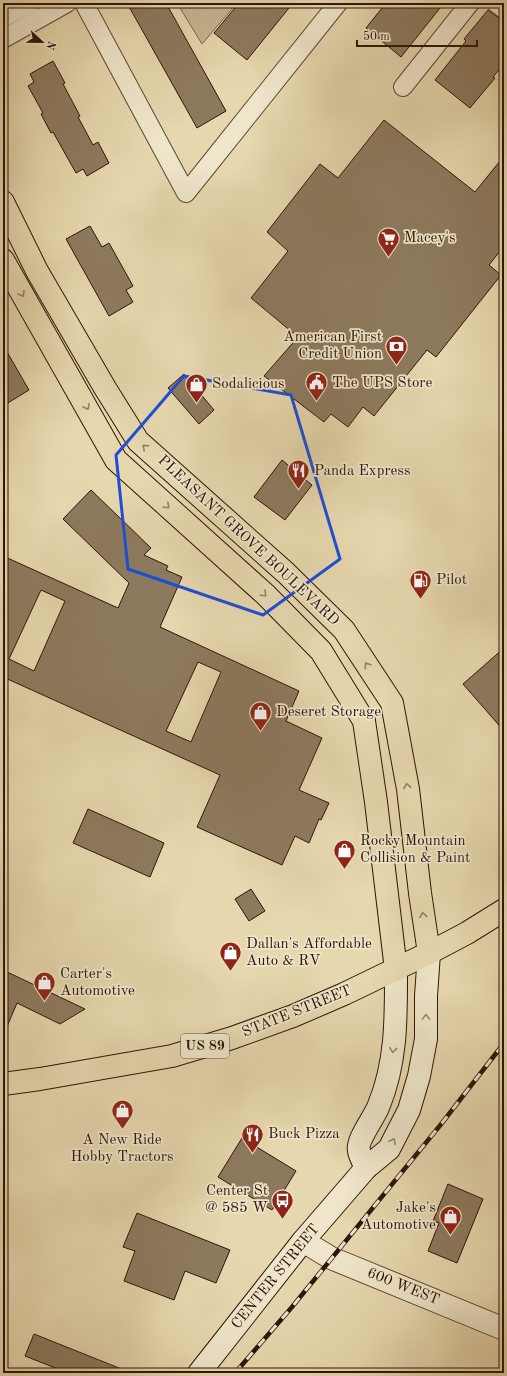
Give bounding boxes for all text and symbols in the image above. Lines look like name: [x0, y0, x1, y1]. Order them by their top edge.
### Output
north arrow: [22, 22, 62, 62]
scale bar: [357, 22, 477, 48]
text: 50 m: [363, 30, 390, 43]
text: N: [43, 39, 57, 52]
supermarket icon: Macey's: [375, 225, 401, 258]
place label: Macey's: [404, 231, 455, 246]
one-way arrow: [17, 290, 24, 297]
place label: American First Credit Union: [283, 330, 382, 362]
bank icon: American First Credit Union: [384, 333, 410, 366]
public building icon: The UPS Store: [303, 370, 329, 403]
shop icon: Sodalicious: [183, 371, 209, 404]
place label: The UPS Store: [332, 376, 433, 391]
place label: Sodalicious: [212, 377, 285, 392]
one-way arrow: [82, 403, 89, 410]
one-way arrow: [142, 444, 150, 452]
street label: PLEASANT GROVE BOULEVARD: [154, 453, 342, 629]
restaurant icon: Panda Express: [285, 458, 311, 491]
place label: Panda Express: [314, 464, 410, 479]
one-way arrow: [163, 502, 170, 509]
fuel station icon: Pilot: [407, 567, 433, 600]
place label: Pilot: [436, 573, 467, 588]
one-way arrow: [259, 589, 267, 596]
one-way arrow: [364, 662, 372, 669]
shop icon: Deseret Storage: [247, 699, 273, 732]
place label: Deseret Storage: [276, 705, 381, 720]
one-way arrow: [403, 783, 412, 789]
place label: Rocky Mountain Collision & Paint: [360, 834, 470, 866]
shop icon: Rocky Mountain Collision & Paint: [331, 837, 357, 870]
one-way arrow: [419, 912, 428, 918]
place label: Dallan's Affordable Auto & RV: [246, 937, 372, 969]
shop icon: Dallan's Affordable Auto & RV: [218, 940, 244, 973]
place label: Carter's Automotive: [60, 967, 135, 999]
shop icon: Carter's Automotive: [31, 970, 57, 1003]
street label: STATE STREET: [240, 983, 354, 1041]
one-way arrow: [422, 1014, 430, 1020]
road number: US 89: [181, 1034, 229, 1058]
one-way arrow: [389, 1047, 398, 1053]
shop icon: A New Ride Hobby Tractors: [109, 1098, 135, 1131]
restaurant icon: Buck Pizza: [239, 1121, 265, 1154]
place label: Buck Pizza: [268, 1127, 340, 1142]
place label: A New Ride Hobby Tractors: [71, 1133, 173, 1165]
one-way arrow: [388, 1138, 396, 1145]
place label: Center St @ 585 W: [205, 1184, 268, 1216]
bus stop icon: Center St @ 585 W: [270, 1187, 296, 1220]
place label: Jake's Automotive: [361, 1201, 436, 1233]
shop icon: Jake's Automotive: [438, 1204, 464, 1237]
street label: CENTER STREET: [229, 1222, 323, 1332]
street label: 600 WEST: [365, 1266, 441, 1308]

